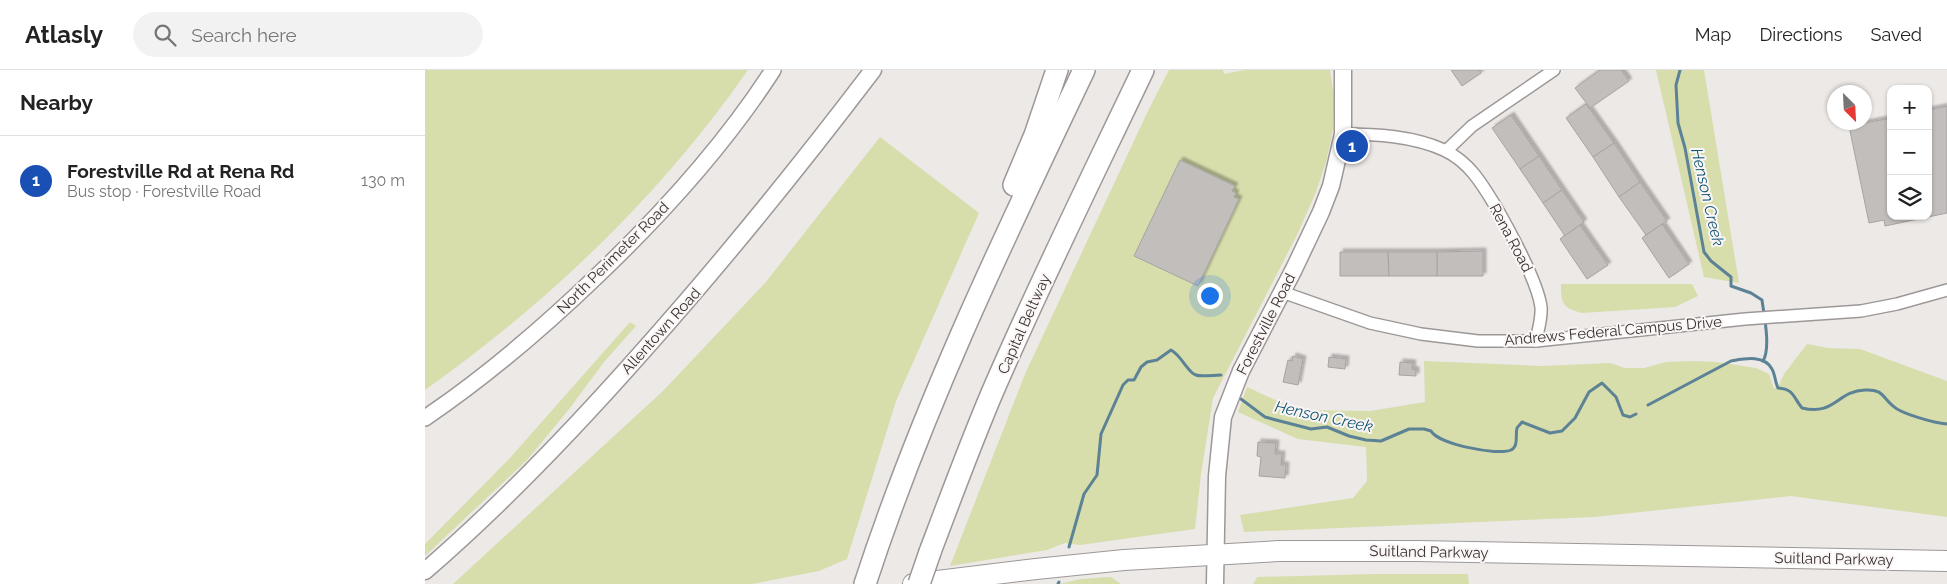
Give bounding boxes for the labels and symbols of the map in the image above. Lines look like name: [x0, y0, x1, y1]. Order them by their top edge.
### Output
north arrow: [1827, 85, 1872, 130]
pin: 1: [1336, 127, 1368, 165]
water label: Henson Creek: [1687, 146, 1728, 248]
street label: North Perimeter Road: [553, 198, 673, 318]
street label: Rena Road: [1485, 201, 1537, 275]
street label: Forestville Road: [1233, 270, 1299, 378]
street label: Capital Beltway: [994, 271, 1054, 377]
your location: [1197, 283, 1223, 309]
street label: Allentown Road: [617, 284, 705, 378]
street label: Andrews Federal Campus Drive: [1503, 313, 1723, 349]
water label: Henson Creek: [1273, 397, 1375, 436]
street label: Suitland Parkway: [1369, 542, 1489, 562]
street label: Suitland Parkway: [1774, 549, 1894, 569]

